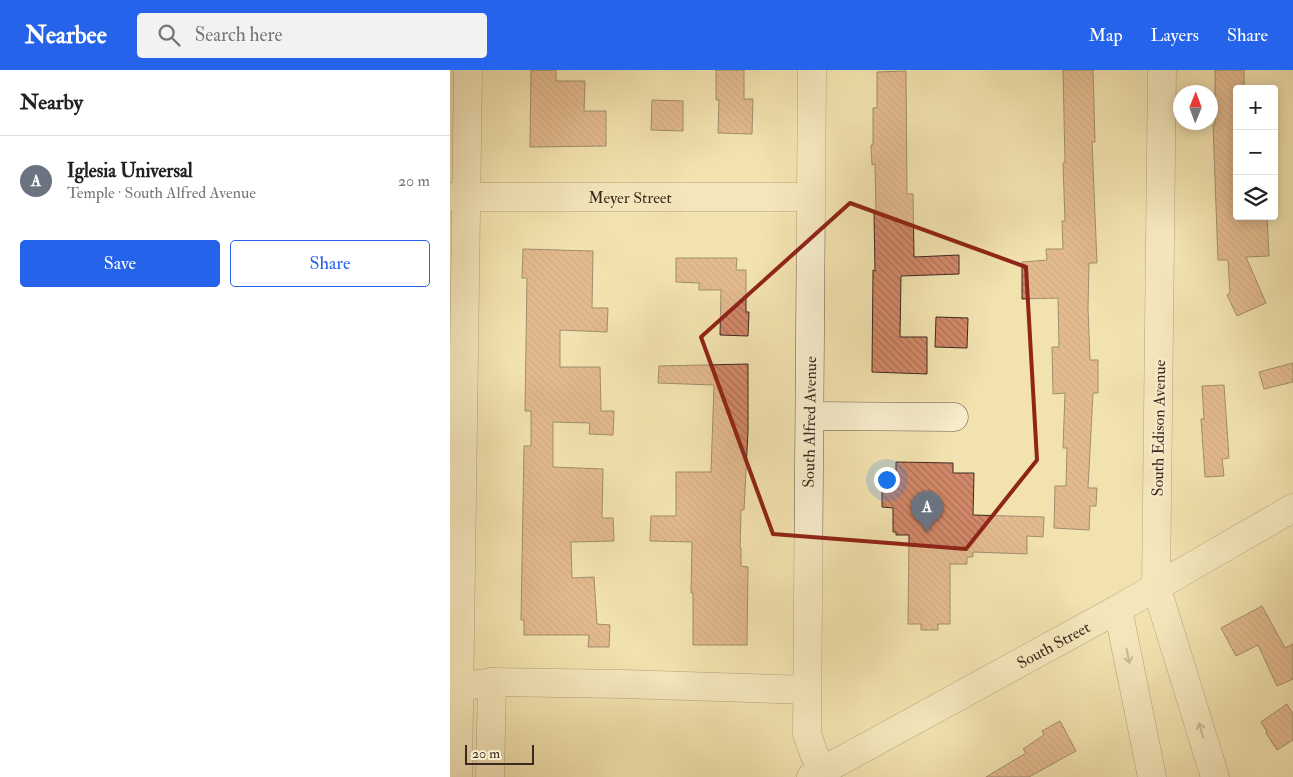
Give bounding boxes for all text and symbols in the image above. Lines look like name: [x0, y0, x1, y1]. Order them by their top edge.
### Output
search box: [137, 13, 487, 58]
text: Nearbee: [25, 20, 107, 51]
icon: search: [155, 21, 183, 49]
text: Search here: [195, 23, 282, 47]
text: Map: [1089, 24, 1123, 47]
text: Layers: [1151, 24, 1199, 47]
text: Share: [1227, 24, 1268, 47]
north arrow: [1173, 85, 1218, 130]
map controls: [1233, 85, 1278, 220]
button: +: [1233, 85, 1278, 130]
text: Nearby: [20, 89, 83, 116]
button: −: [1233, 130, 1278, 175]
text: Iglesia Universal: [67, 159, 193, 183]
text: A: [31, 171, 41, 191]
text: 20 m: [398, 171, 430, 191]
button: layers: [1233, 175, 1278, 220]
text: Temple · South Alfred Avenue: [67, 183, 256, 203]
street label: Meyer Street: [588, 188, 672, 208]
button: Save: [20, 240, 220, 287]
button: Share: [230, 240, 430, 287]
street label: South Alfred Avenue: [799, 356, 821, 488]
street label: South Edison Avenue: [1148, 359, 1170, 496]
your location: [874, 467, 900, 493]
pin: A: [911, 491, 943, 532]
street label: South Street: [1014, 617, 1094, 673]
one-way arrow: [1124, 648, 1134, 664]
one-way arrow: [1196, 723, 1205, 739]
scale bar: [465, 742, 534, 765]
text: 20 m: [472, 745, 500, 762]

